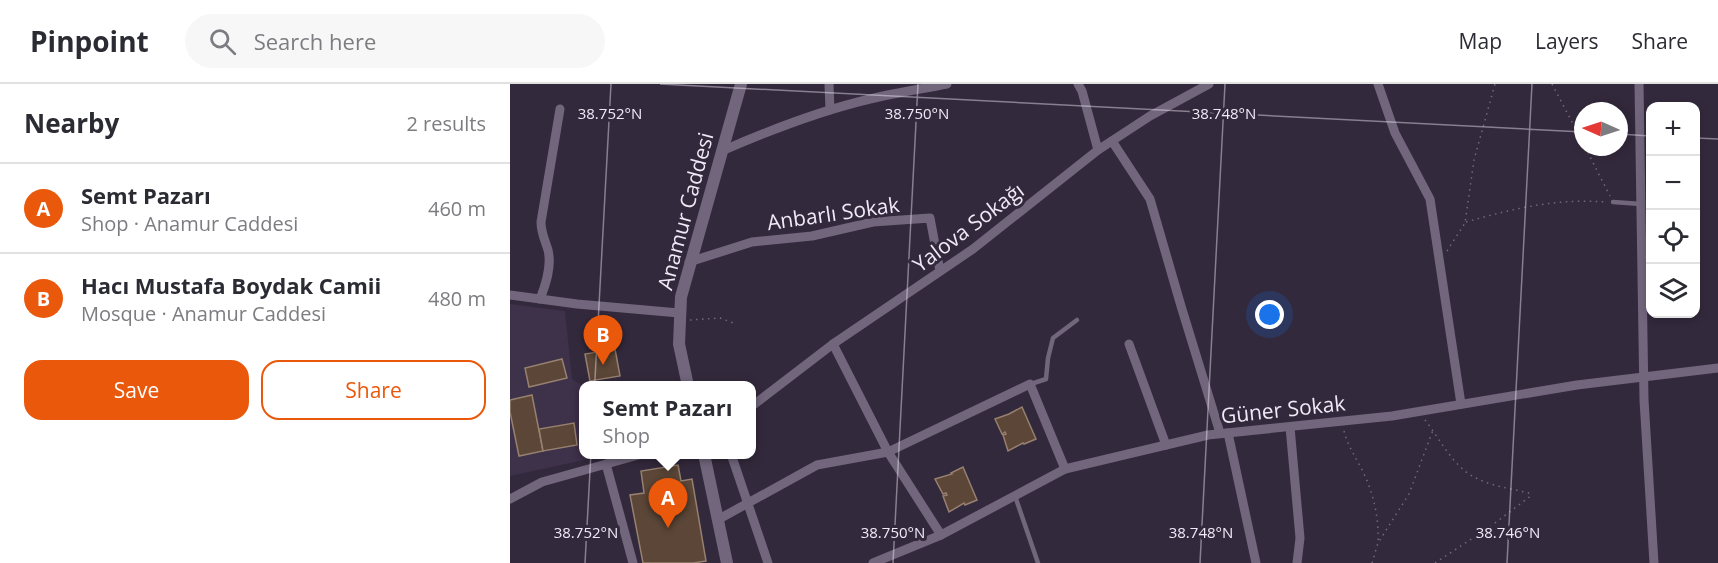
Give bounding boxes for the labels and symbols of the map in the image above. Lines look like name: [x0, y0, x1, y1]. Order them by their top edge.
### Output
north arrow: [1574, 102, 1628, 156]
text: 38.752°N: [578, 103, 642, 123]
text: 38.750°N: [885, 103, 949, 123]
text: 38.748°N: [1192, 103, 1256, 123]
street label: Anamur Caddesi: [651, 129, 719, 293]
street label: Yalova Sokağı: [907, 176, 1029, 278]
street label: Anbarlı Sokak: [765, 190, 901, 236]
your location: [1255, 300, 1284, 329]
pin: B: [584, 316, 622, 365]
street label: Güner Sokak: [1220, 389, 1346, 429]
pin: A: [648, 478, 688, 528]
text: 38.752°N: [554, 522, 618, 542]
text: 38.750°N: [861, 522, 925, 542]
text: 38.748°N: [1169, 522, 1233, 542]
text: 38.746°N: [1476, 522, 1540, 542]

